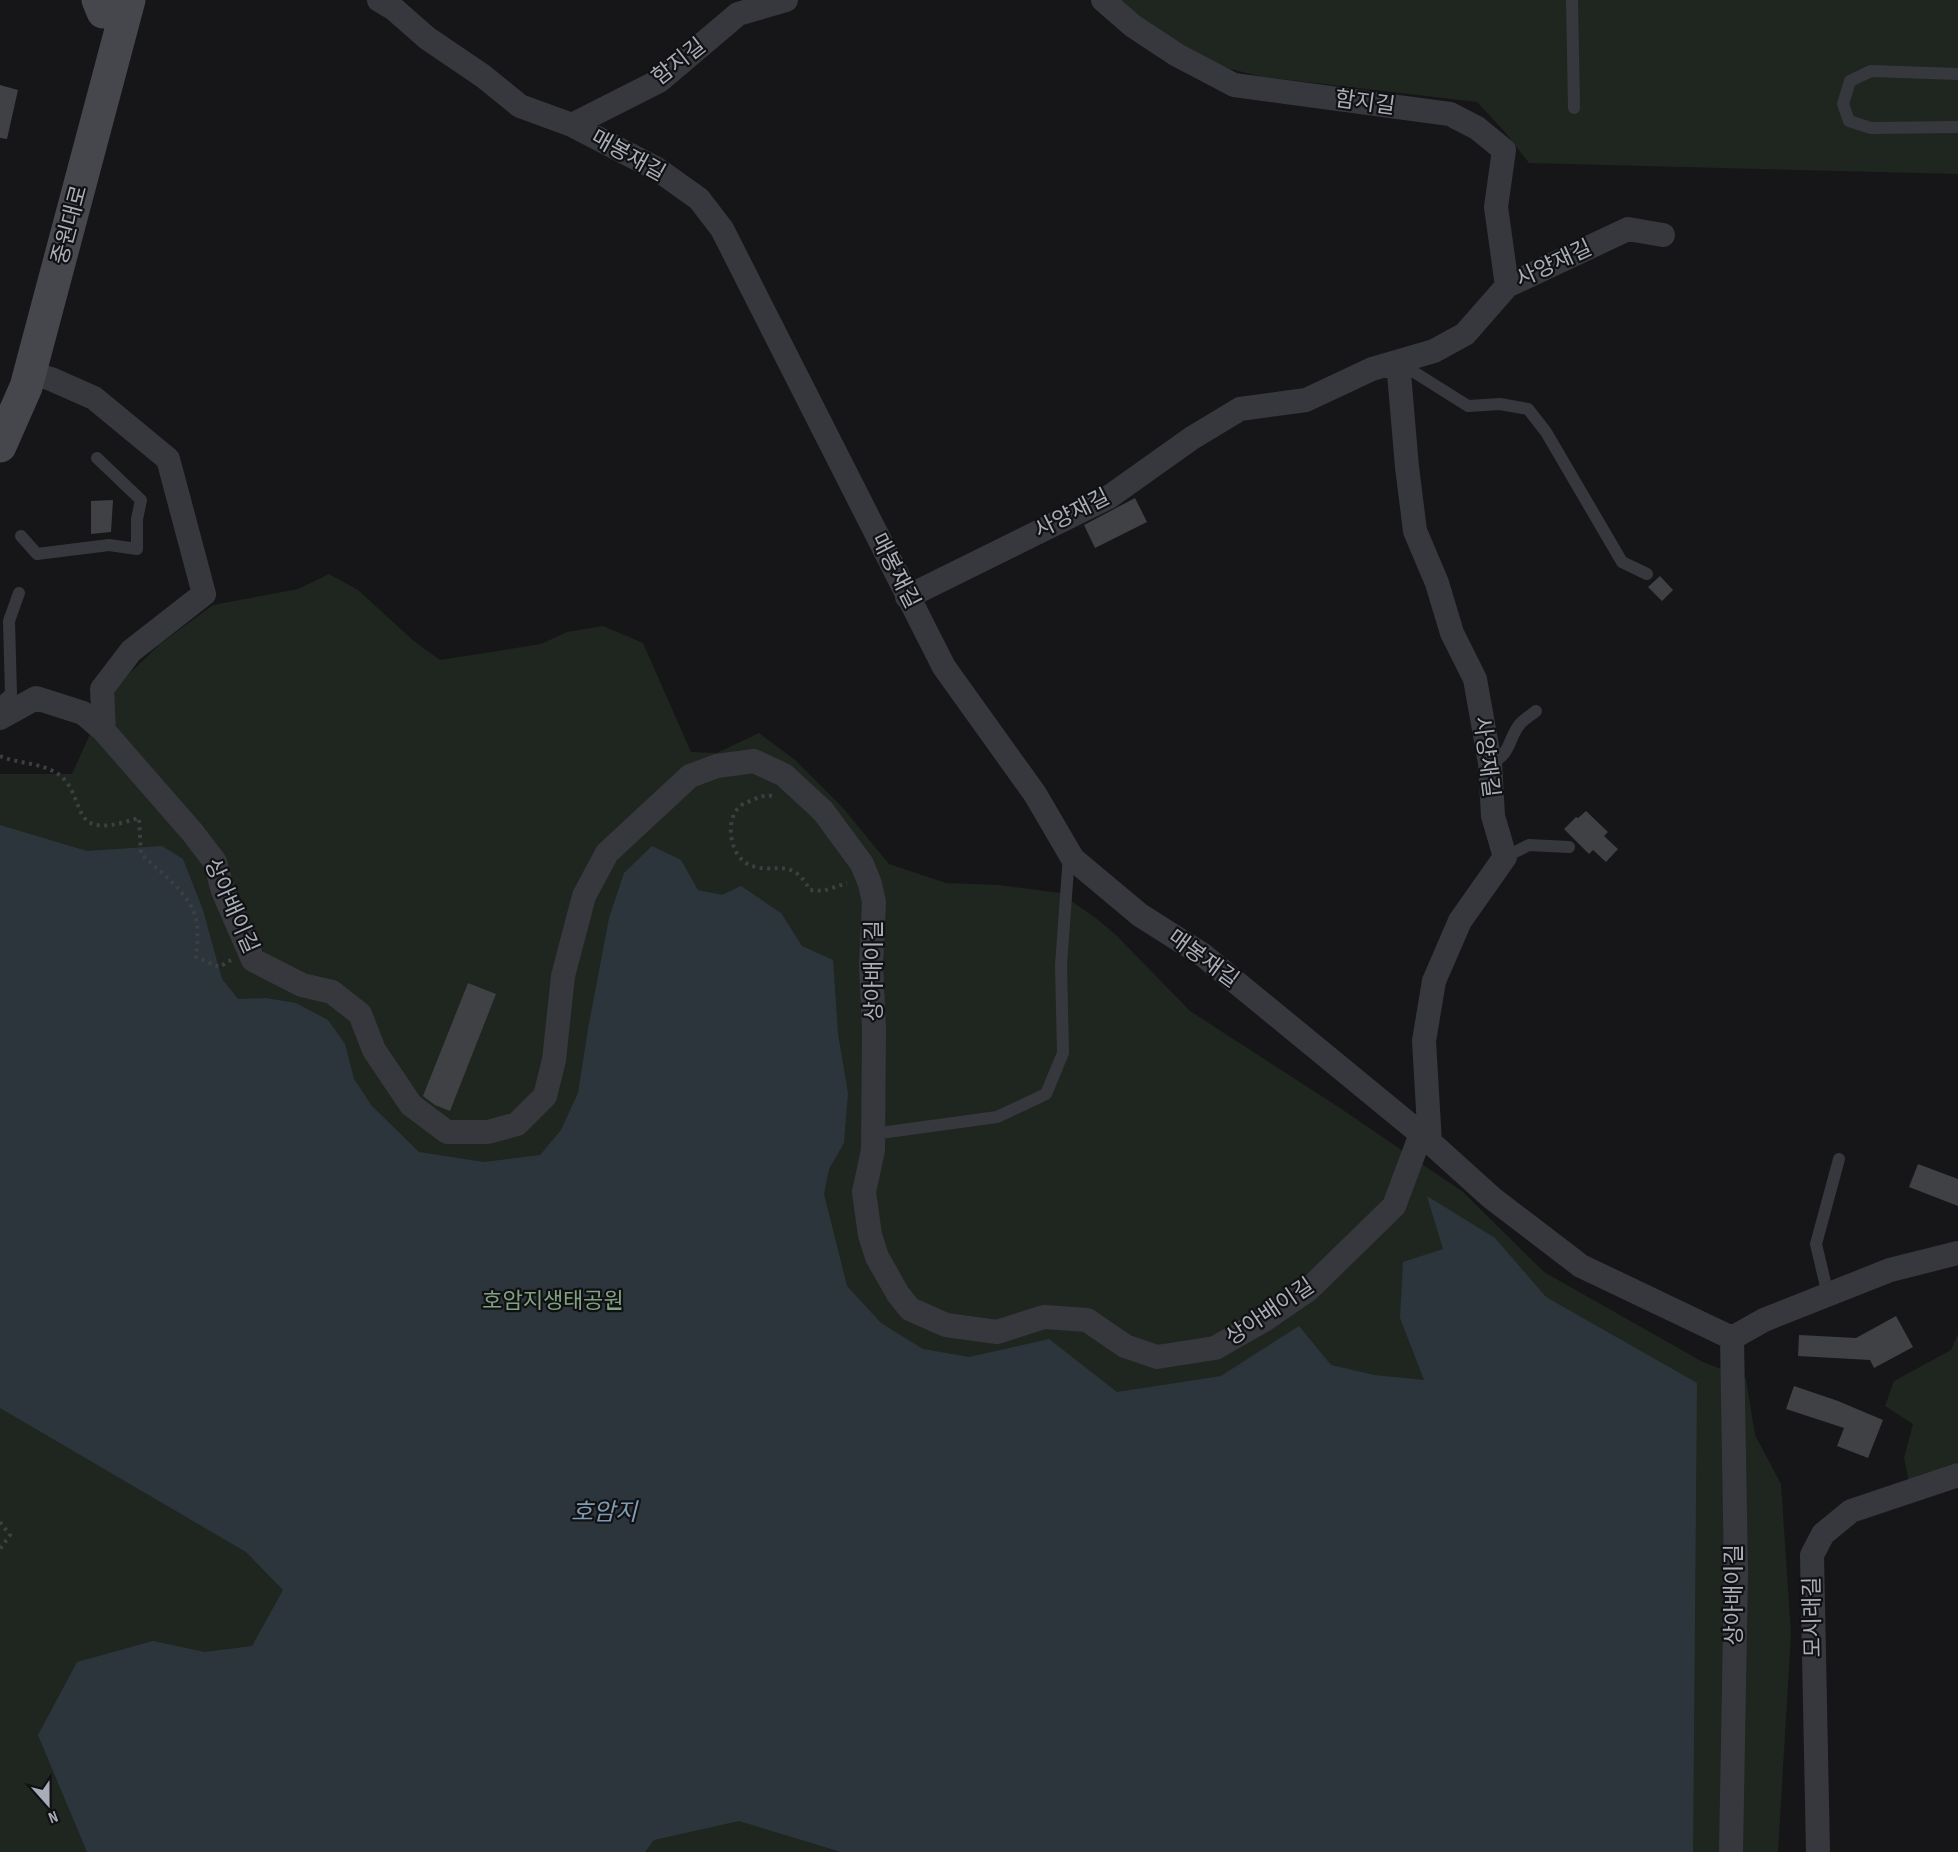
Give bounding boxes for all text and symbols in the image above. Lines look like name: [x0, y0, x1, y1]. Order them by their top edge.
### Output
street label: 함지길: [647, 33, 711, 91]
street label: 함지길: [1333, 85, 1397, 121]
street label: 매봉재길: [586, 125, 670, 187]
street label: 중원대로: [46, 182, 94, 268]
street label: 사양재길: [1512, 235, 1596, 293]
street label: 사양재길: [1030, 484, 1114, 544]
street label: 매봉재길: [865, 529, 925, 613]
street label: 사양재길: [1468, 715, 1504, 799]
street label: 상아배이길: [198, 854, 264, 958]
street label: 상아배이길: [861, 920, 888, 1022]
street label: 매봉재길: [1162, 924, 1244, 994]
street label: 상아배이길: [1221, 1273, 1319, 1351]
park label: 호암지생태공원: [482, 1288, 624, 1315]
water label: 호암지: [571, 1498, 639, 1527]
street label: 상아배이길: [1721, 1544, 1748, 1646]
street label: 모시래길: [1799, 1576, 1827, 1658]
north arrow: [18, 1774, 78, 1834]
text: N: [45, 1806, 60, 1827]

